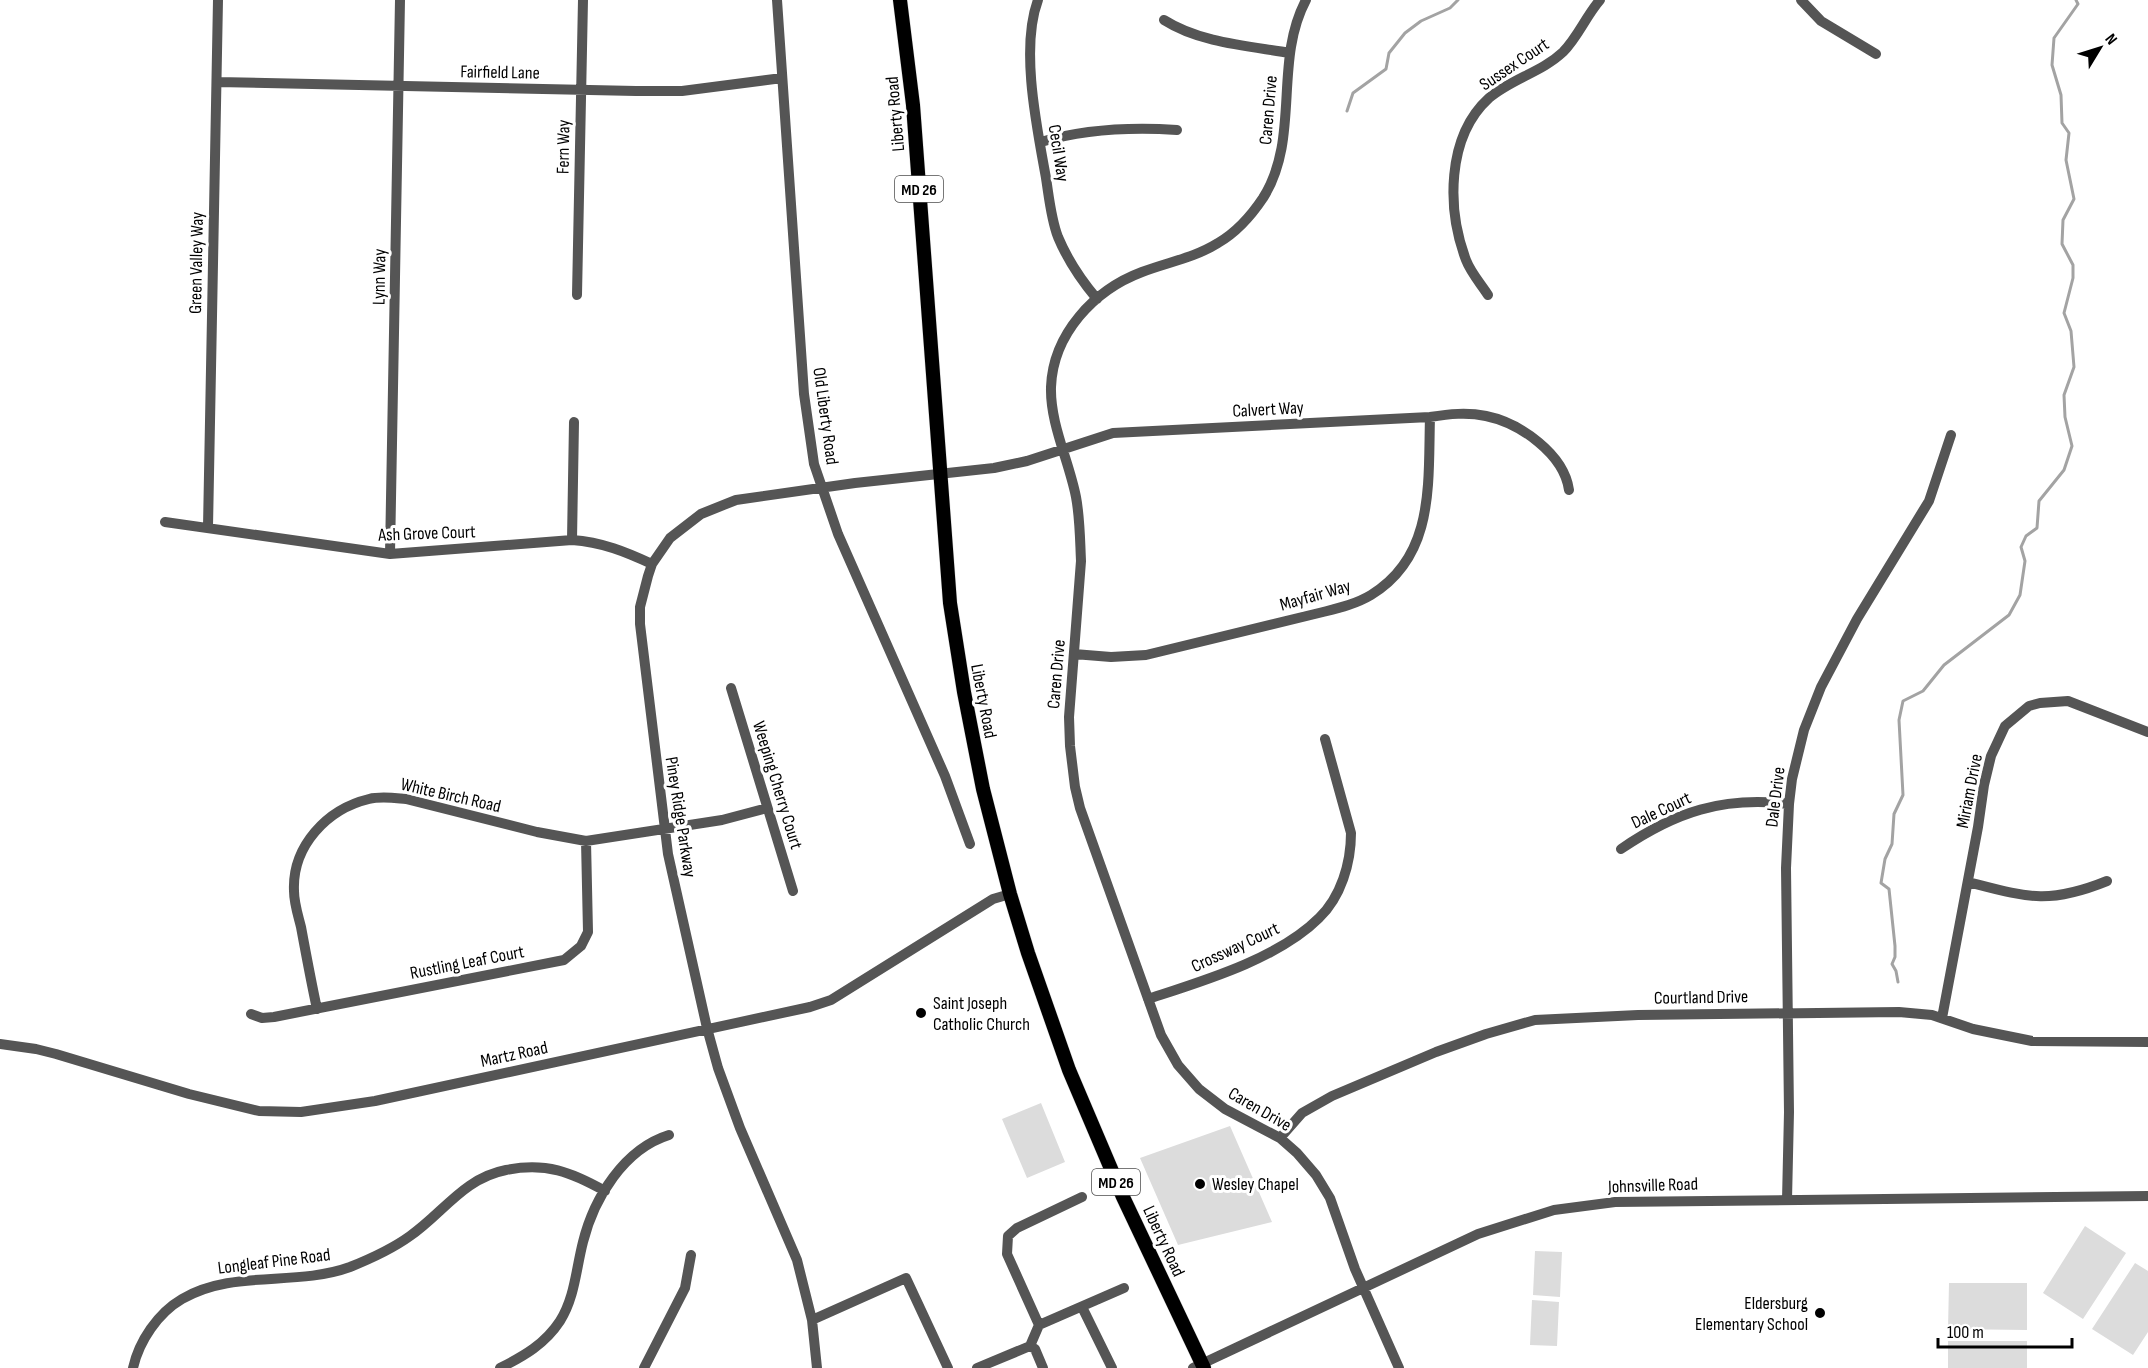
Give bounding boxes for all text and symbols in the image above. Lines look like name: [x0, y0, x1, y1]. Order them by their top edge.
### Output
north arrow: [2070, 18, 2130, 78]
text: N: [2101, 30, 2121, 49]
street label: Sussex Court: [1476, 33, 1553, 95]
street label: Fairfield Lane: [460, 61, 540, 84]
street label: Liberty Road: [882, 75, 909, 152]
street label: Caren Drive: [1255, 75, 1282, 146]
street label: Fern Way: [553, 120, 574, 174]
street label: Cecil Way: [1044, 123, 1073, 183]
road number: MD 26: [895, 176, 943, 202]
street label: Green Valley Way: [185, 212, 208, 314]
street label: Lynn Way: [369, 249, 390, 305]
street label: Old Liberty Road: [808, 366, 843, 466]
street label: Calvert Way: [1232, 397, 1304, 422]
street label: Ash Grove Court: [377, 521, 477, 546]
street label: Mayfair Way: [1277, 575, 1353, 616]
street label: Caren Drive: [1043, 639, 1070, 710]
street label: Liberty Road: [966, 662, 1001, 740]
street label: Weeping Cherry Court: [748, 719, 807, 852]
street label: Miriam Drive: [1952, 752, 1987, 830]
street label: Piney Ridge Parkway: [661, 755, 700, 879]
street label: Dale Drive: [1761, 766, 1790, 828]
street label: White Birch Road: [399, 774, 503, 817]
street label: Dale Court: [1628, 787, 1695, 833]
street label: Crossway Court: [1188, 918, 1283, 977]
street label: Rustling Leaf Court: [408, 941, 526, 984]
street label: Courtland Drive: [1654, 986, 1748, 1009]
place label: Saint Joseph Catholic Church: [933, 993, 1030, 1035]
marker: Saint Joseph Catholic Church: [914, 1006, 928, 1020]
street label: Martz Road: [479, 1037, 550, 1072]
street label: Caren Drive: [1224, 1083, 1295, 1136]
road number: MD 26: [1092, 1169, 1140, 1195]
street label: Johnsville Road: [1607, 1173, 1698, 1198]
place label: Wesley Chapel: [1212, 1174, 1299, 1195]
marker: Wesley Chapel: [1193, 1177, 1207, 1191]
street label: Liberty Road: [1138, 1203, 1189, 1280]
street label: Longleaf Pine Road: [217, 1244, 331, 1279]
place label: Eldersburg Elementary School: [1695, 1293, 1808, 1335]
marker: Eldersburg Elementary School: [1813, 1306, 1827, 1320]
scale bar: [1938, 1311, 2072, 1349]
text: 100 m: [1947, 1322, 1984, 1343]

